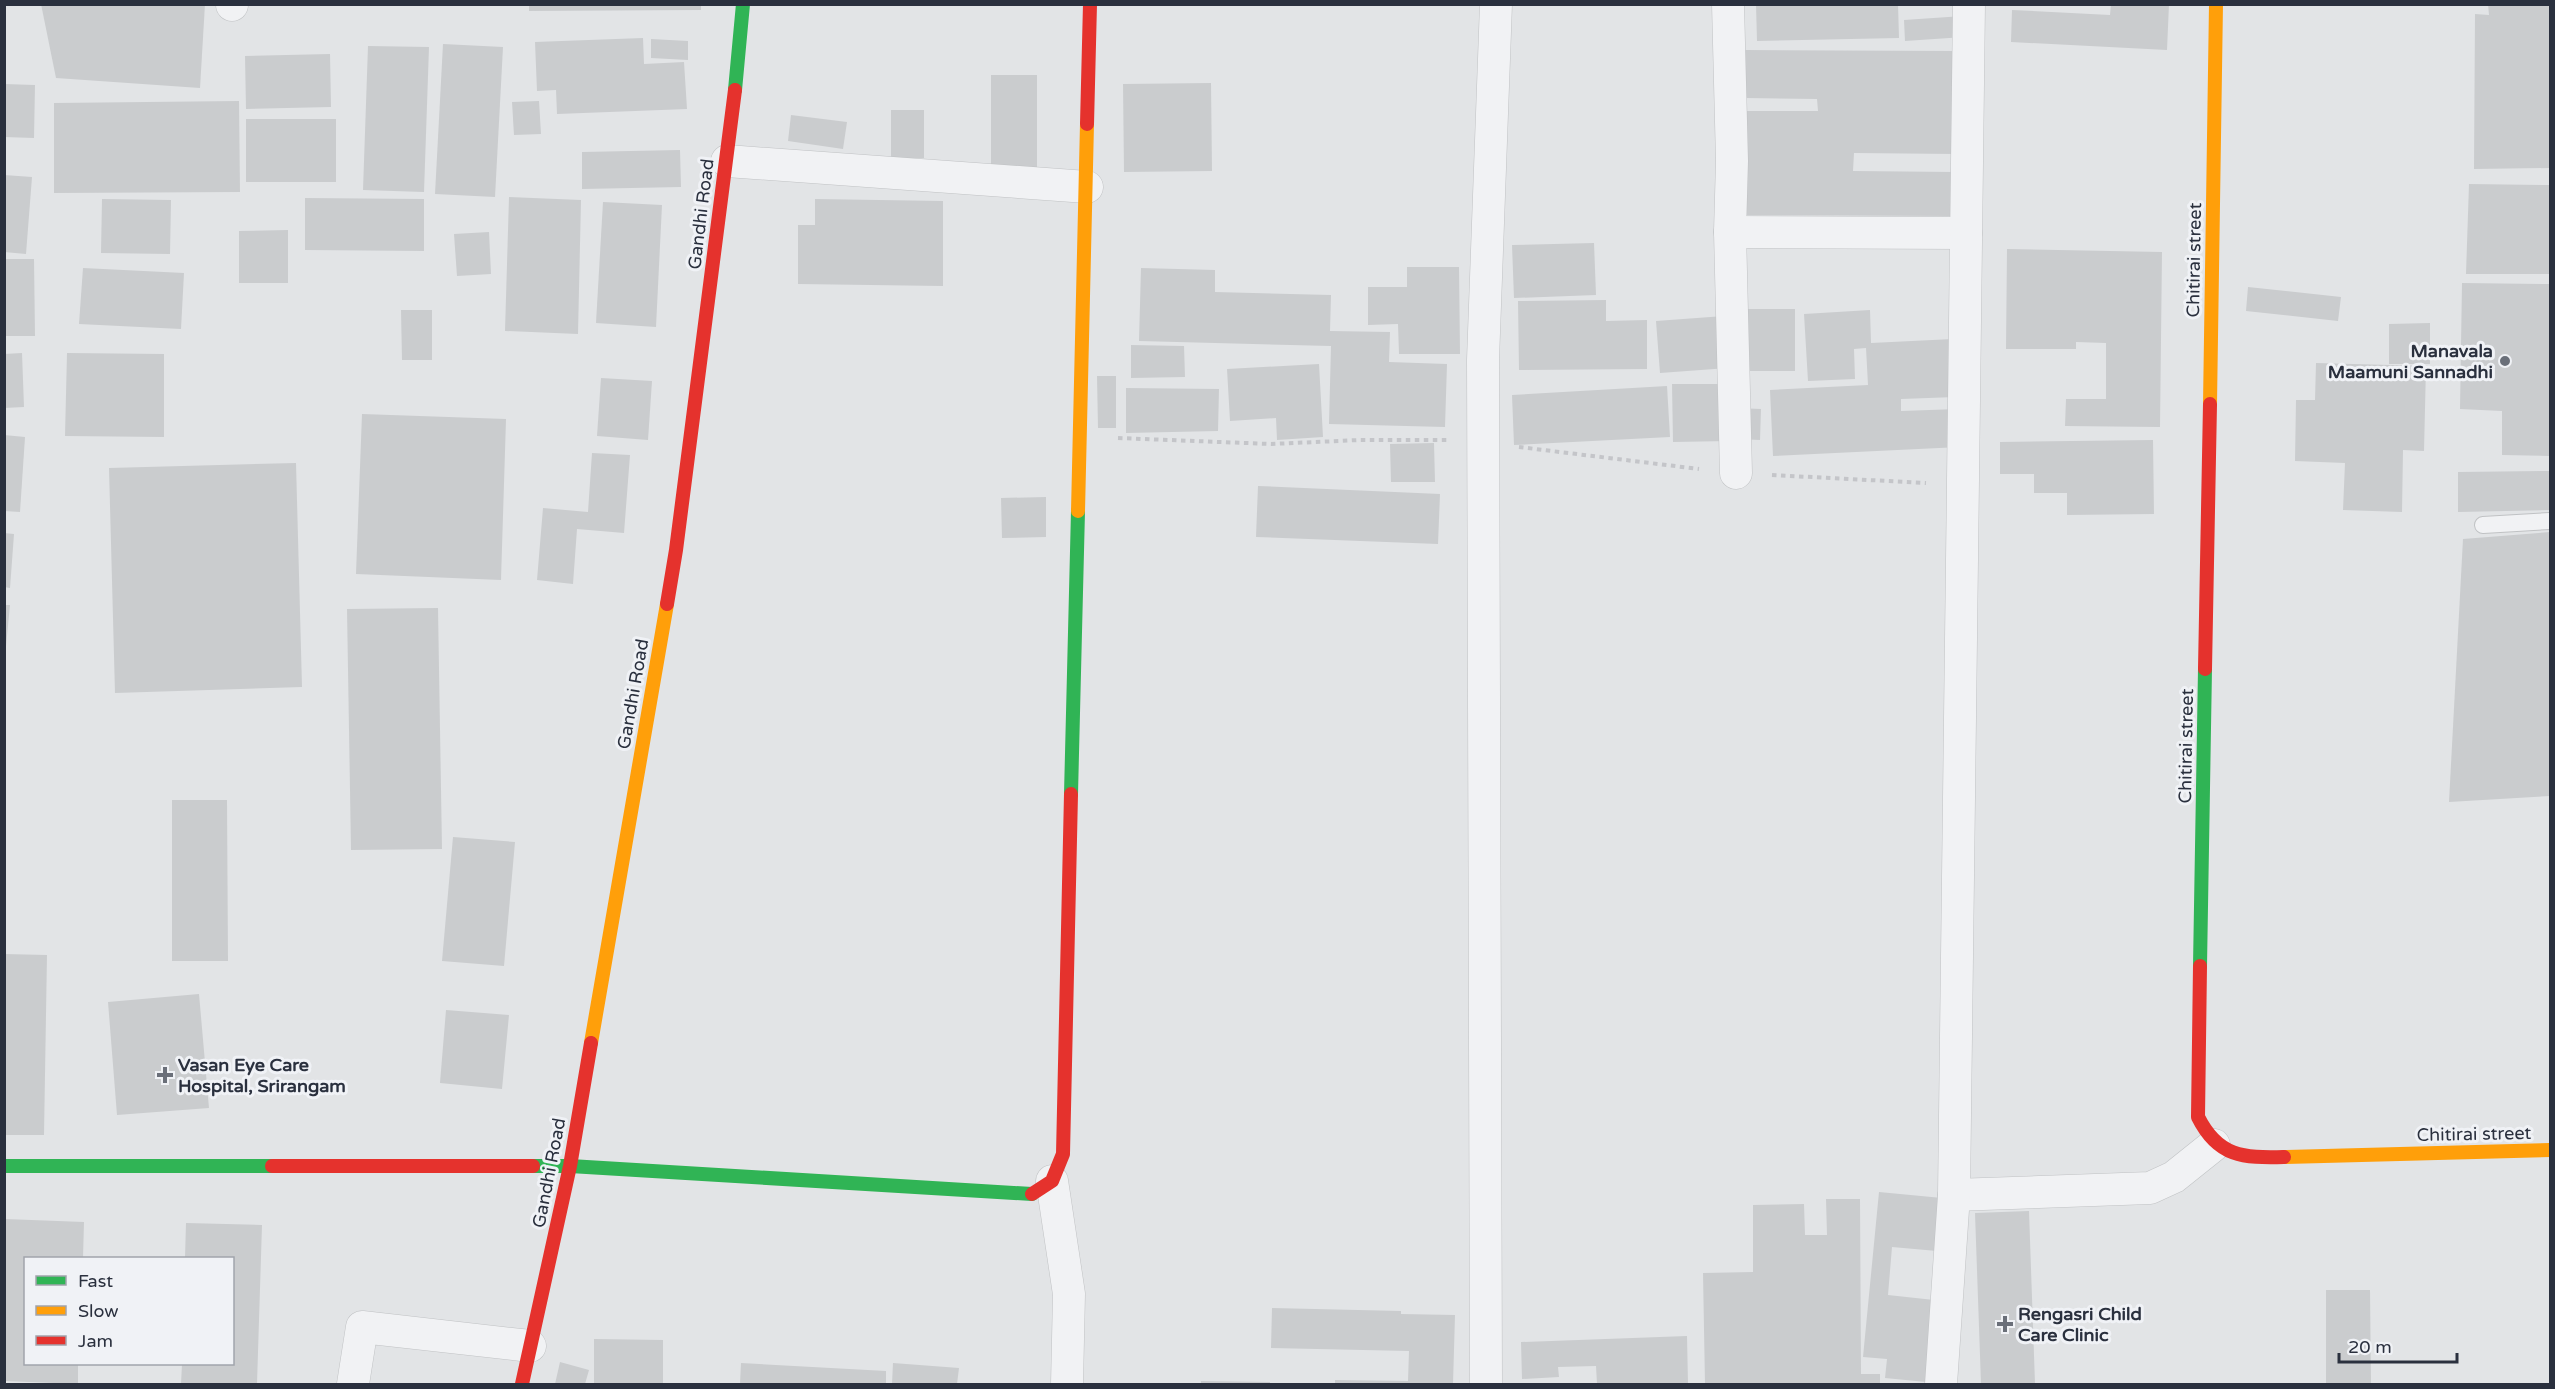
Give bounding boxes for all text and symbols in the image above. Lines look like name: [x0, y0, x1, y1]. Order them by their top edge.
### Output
street label: Gandhi Road: [683, 157, 719, 271]
street label: Chitirai street: [2182, 202, 2206, 318]
place label: Manavala Maamuni Sannadhi: [2328, 340, 2493, 383]
marker: Manavala Maamuni Sannadhi: [2498, 354, 2512, 368]
street label: Gandhi Road: [612, 637, 654, 751]
street label: Chitirai street: [2174, 688, 2198, 804]
place label: Vasan Eye Care Hospital, Srirangam: [178, 1054, 346, 1097]
marker: Vasan Eye Care Hospital, Srirangam: [156, 1066, 174, 1084]
street label: Gandhi Road: [528, 1116, 570, 1230]
street label: Chitirai street: [2416, 1122, 2532, 1146]
legend: [24, 1257, 234, 1365]
text: Fast: [78, 1270, 113, 1292]
text: Slow: [78, 1300, 119, 1322]
place label: Rengasri Child Care Clinic: [2018, 1303, 2142, 1346]
marker: Rengasri Child Care Clinic: [1996, 1315, 2014, 1333]
scale bar: [2339, 1326, 2458, 1364]
text: Jam: [78, 1330, 113, 1352]
text: 20 m: [2348, 1336, 2392, 1358]

